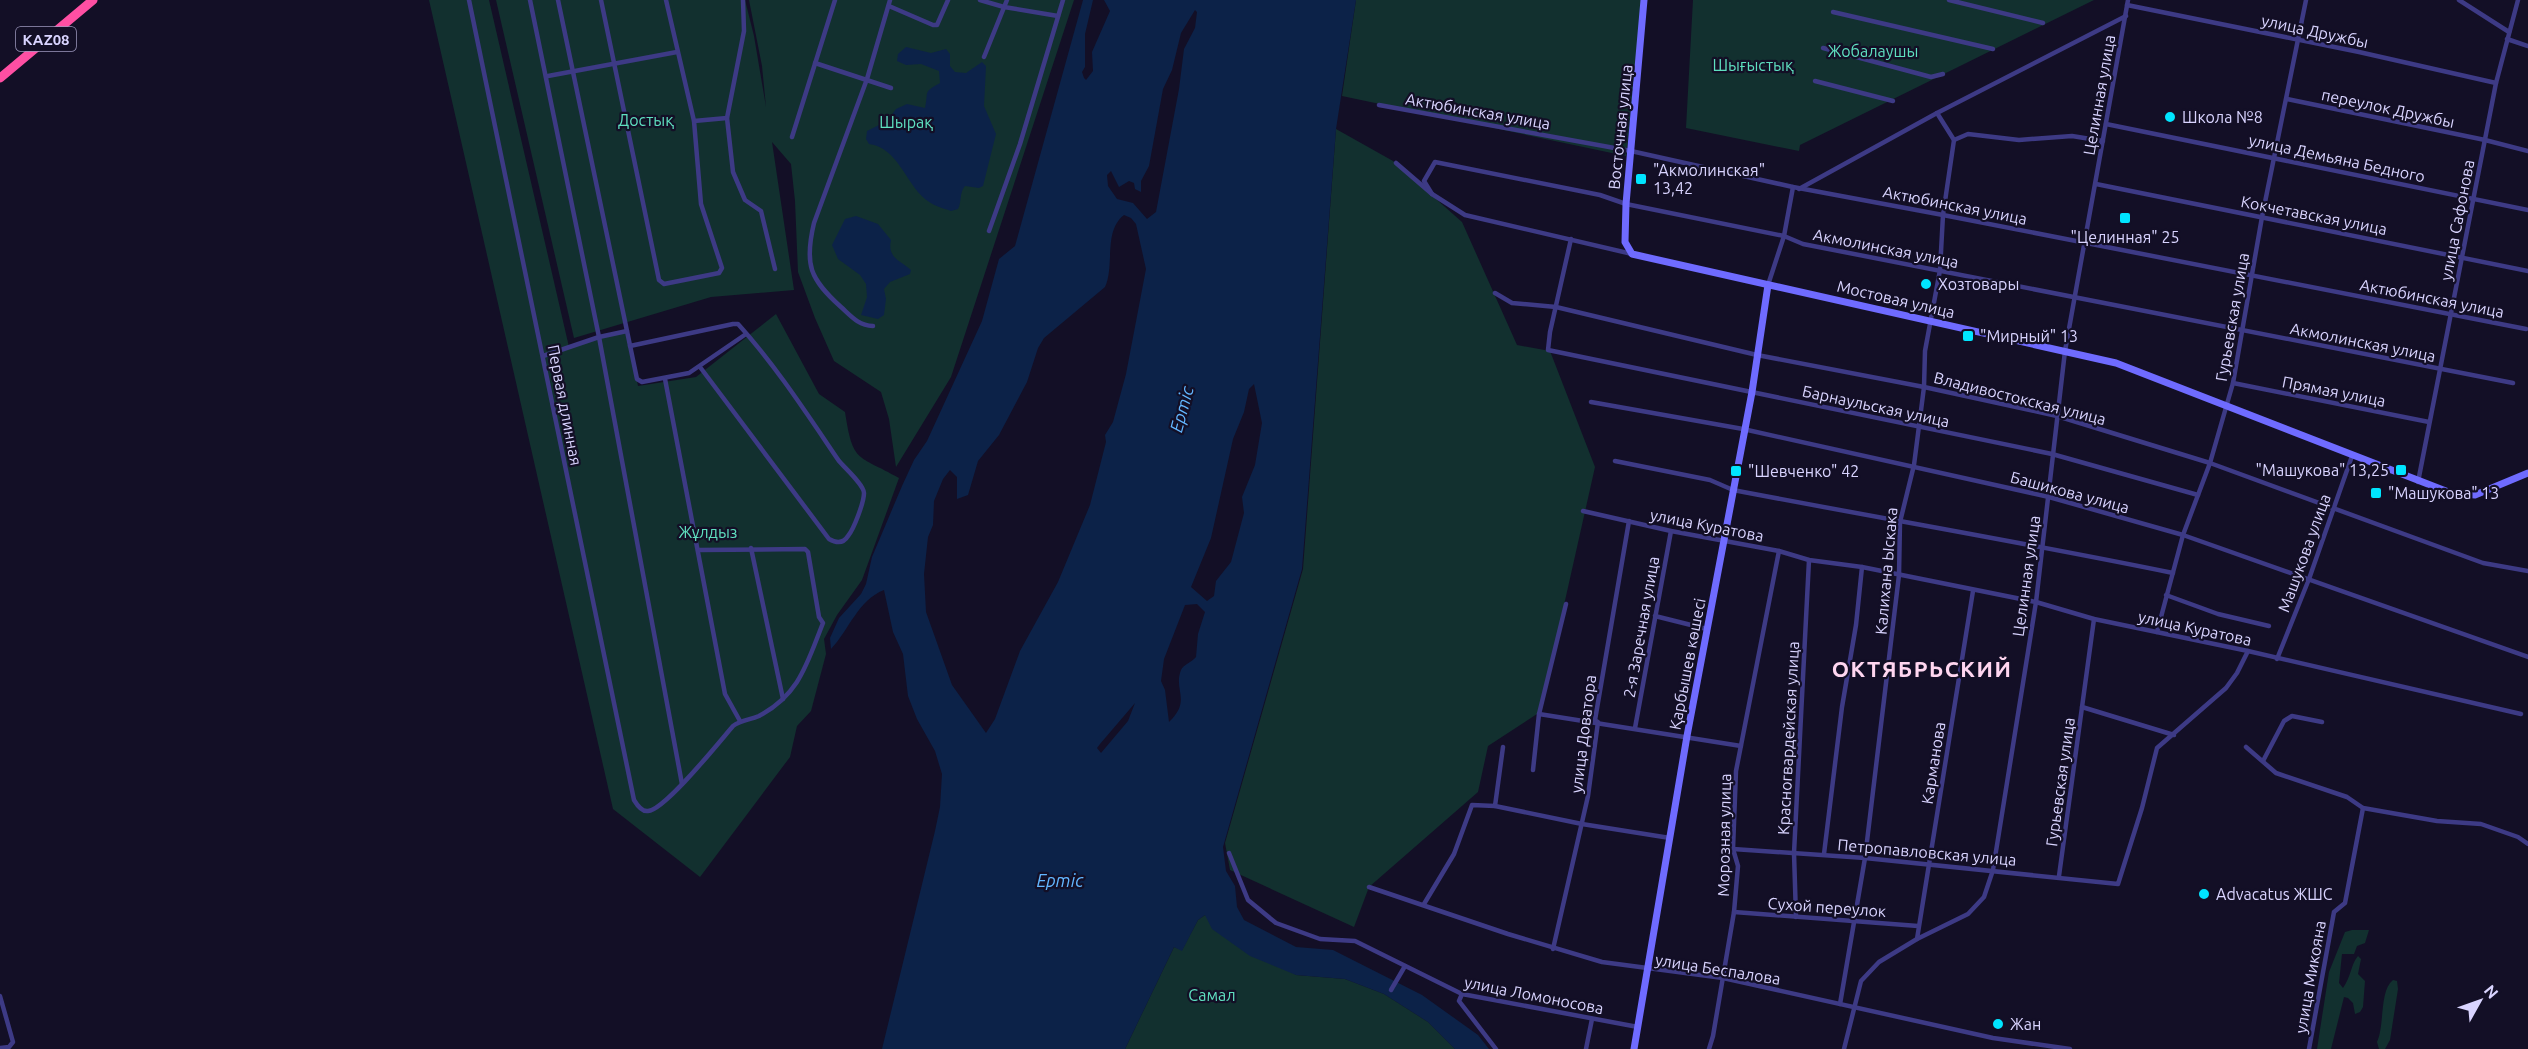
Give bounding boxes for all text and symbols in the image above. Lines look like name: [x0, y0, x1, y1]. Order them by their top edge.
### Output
street label: улица Дружбы: [2260, 11, 2370, 51]
road number: KAZ08: [16, 27, 76, 51]
street label: Целинная улица: [2080, 33, 2118, 157]
park label: Жобалаушы: [1828, 42, 1918, 60]
park label: Шығыстық: [1712, 56, 1794, 74]
street label: Восточная улица: [1604, 64, 1636, 190]
street label: переулок Дружбы: [2320, 85, 2456, 131]
street label: Актюбинская улица: [1404, 89, 1552, 133]
place label: Школа №8: [2182, 108, 2263, 126]
marker: Школа №8: [2163, 110, 2177, 124]
park label: Достық: [618, 111, 674, 129]
park label: Шырақ: [879, 113, 933, 131]
street label: улица Демьяна Бедного: [2247, 131, 2427, 185]
street label: улица Сафонова: [2436, 158, 2478, 282]
place label: "Акмолинская" 13,42: [1653, 161, 1765, 197]
marker: "Акмолинская" 13,42: [1634, 172, 1648, 186]
street label: Актюбинская улица: [1881, 182, 2029, 228]
street label: Кокчетавская улица: [2239, 192, 2389, 238]
marker: "Целинная" 25: [2118, 211, 2132, 225]
street label: Акмолинская улица: [1812, 225, 1960, 271]
place label: "Целинная" 25: [2071, 228, 2179, 246]
street label: Гурьевская улица: [2212, 251, 2252, 383]
place label: Хозтовары: [1938, 275, 2019, 293]
street label: Актюбинская улица: [2358, 275, 2506, 321]
street label: Мостовая улица: [1835, 277, 1957, 321]
marker: Хозтовары: [1919, 277, 1933, 291]
street label: Акмолинская улица: [2289, 319, 2437, 365]
place label: "Мирный" 13: [1980, 327, 2078, 345]
marker: "Мирный" 13: [1961, 329, 1975, 343]
street label: Первая длинная: [544, 343, 586, 467]
street label: Владивостокская улица: [1932, 368, 2108, 428]
street label: Прямая улица: [2281, 372, 2387, 410]
street label: Барнаульская улица: [1801, 382, 1951, 430]
water label: Ертіс: [1165, 383, 1197, 434]
place label: "Машукова" 13,25: [2256, 461, 2389, 479]
place label: "Шевченко" 42: [1748, 462, 1859, 480]
marker: "Машукова" 13,25: [2394, 463, 2408, 477]
marker: "Шевченко" 42: [1729, 464, 1743, 478]
street label: Башикова улица: [2009, 467, 2131, 517]
place label: "Машукова" 13: [2388, 484, 2499, 502]
marker: "Машукова" 13: [2369, 486, 2383, 500]
street label: Машукова улица: [2274, 491, 2334, 615]
street label: улица Куратова: [1649, 505, 1765, 545]
street label: Калихана Ыскака: [1871, 506, 1901, 636]
street label: Целинная улица: [2009, 514, 2043, 638]
park label: Жұлдыз: [678, 523, 738, 541]
street label: 2-я Заречная улица: [1620, 555, 1662, 699]
street label: Қарбышев көшесі: [1665, 597, 1709, 731]
street label: улица Куратова: [2137, 607, 2253, 649]
street label: Красногвардейская улица: [1774, 641, 1802, 835]
district label: ОКТЯБРЬСКИЙ: [1832, 656, 2012, 681]
street label: улица Доватора: [1567, 674, 1599, 794]
street label: Гурьевская улица: [2042, 716, 2078, 848]
street label: Карманова: [1918, 721, 1948, 805]
street label: Морозная улица: [1714, 773, 1734, 897]
street label: Петропавловская улица: [1837, 835, 2017, 869]
water label: Ертіс: [1036, 870, 1084, 890]
place label: Advacatus ЖШС: [2216, 885, 2333, 903]
marker: Advacatus ЖШС: [2197, 887, 2211, 901]
street label: Сухой переулок: [1767, 894, 1887, 920]
street label: улица Микояна: [2291, 919, 2329, 1035]
street label: улица Беспалова: [1654, 950, 1782, 988]
north arrow: [2450, 971, 2510, 1031]
street label: улица Ломоносова: [1463, 973, 1605, 1017]
text: N: [2481, 981, 2502, 1002]
park label: Самал: [1188, 986, 1236, 1004]
place label: Жан: [2010, 1015, 2041, 1033]
marker: Жан: [1991, 1017, 2005, 1031]

